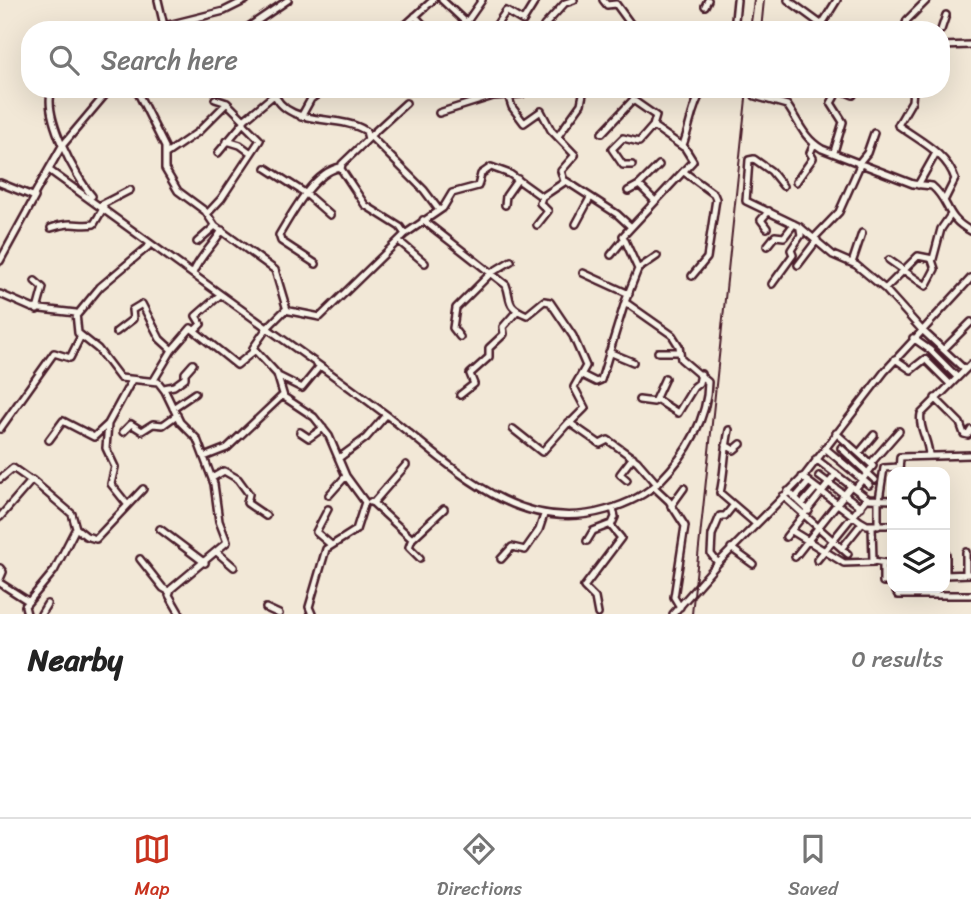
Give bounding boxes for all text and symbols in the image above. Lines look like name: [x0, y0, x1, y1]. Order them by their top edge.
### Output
search box: [21, 21, 950, 98]
text: Search here: [101, 37, 238, 83]
icon: search: [45, 41, 83, 79]
map controls: [887, 467, 950, 593]
button: locate: [887, 467, 950, 530]
button: layers: [887, 530, 950, 593]
text: Nearby: [28, 633, 123, 687]
text: 0 results: [851, 639, 943, 680]
tab: Map: [133, 830, 171, 905]
tab: Directions: [437, 830, 522, 905]
tab: Saved: [788, 830, 838, 905]

